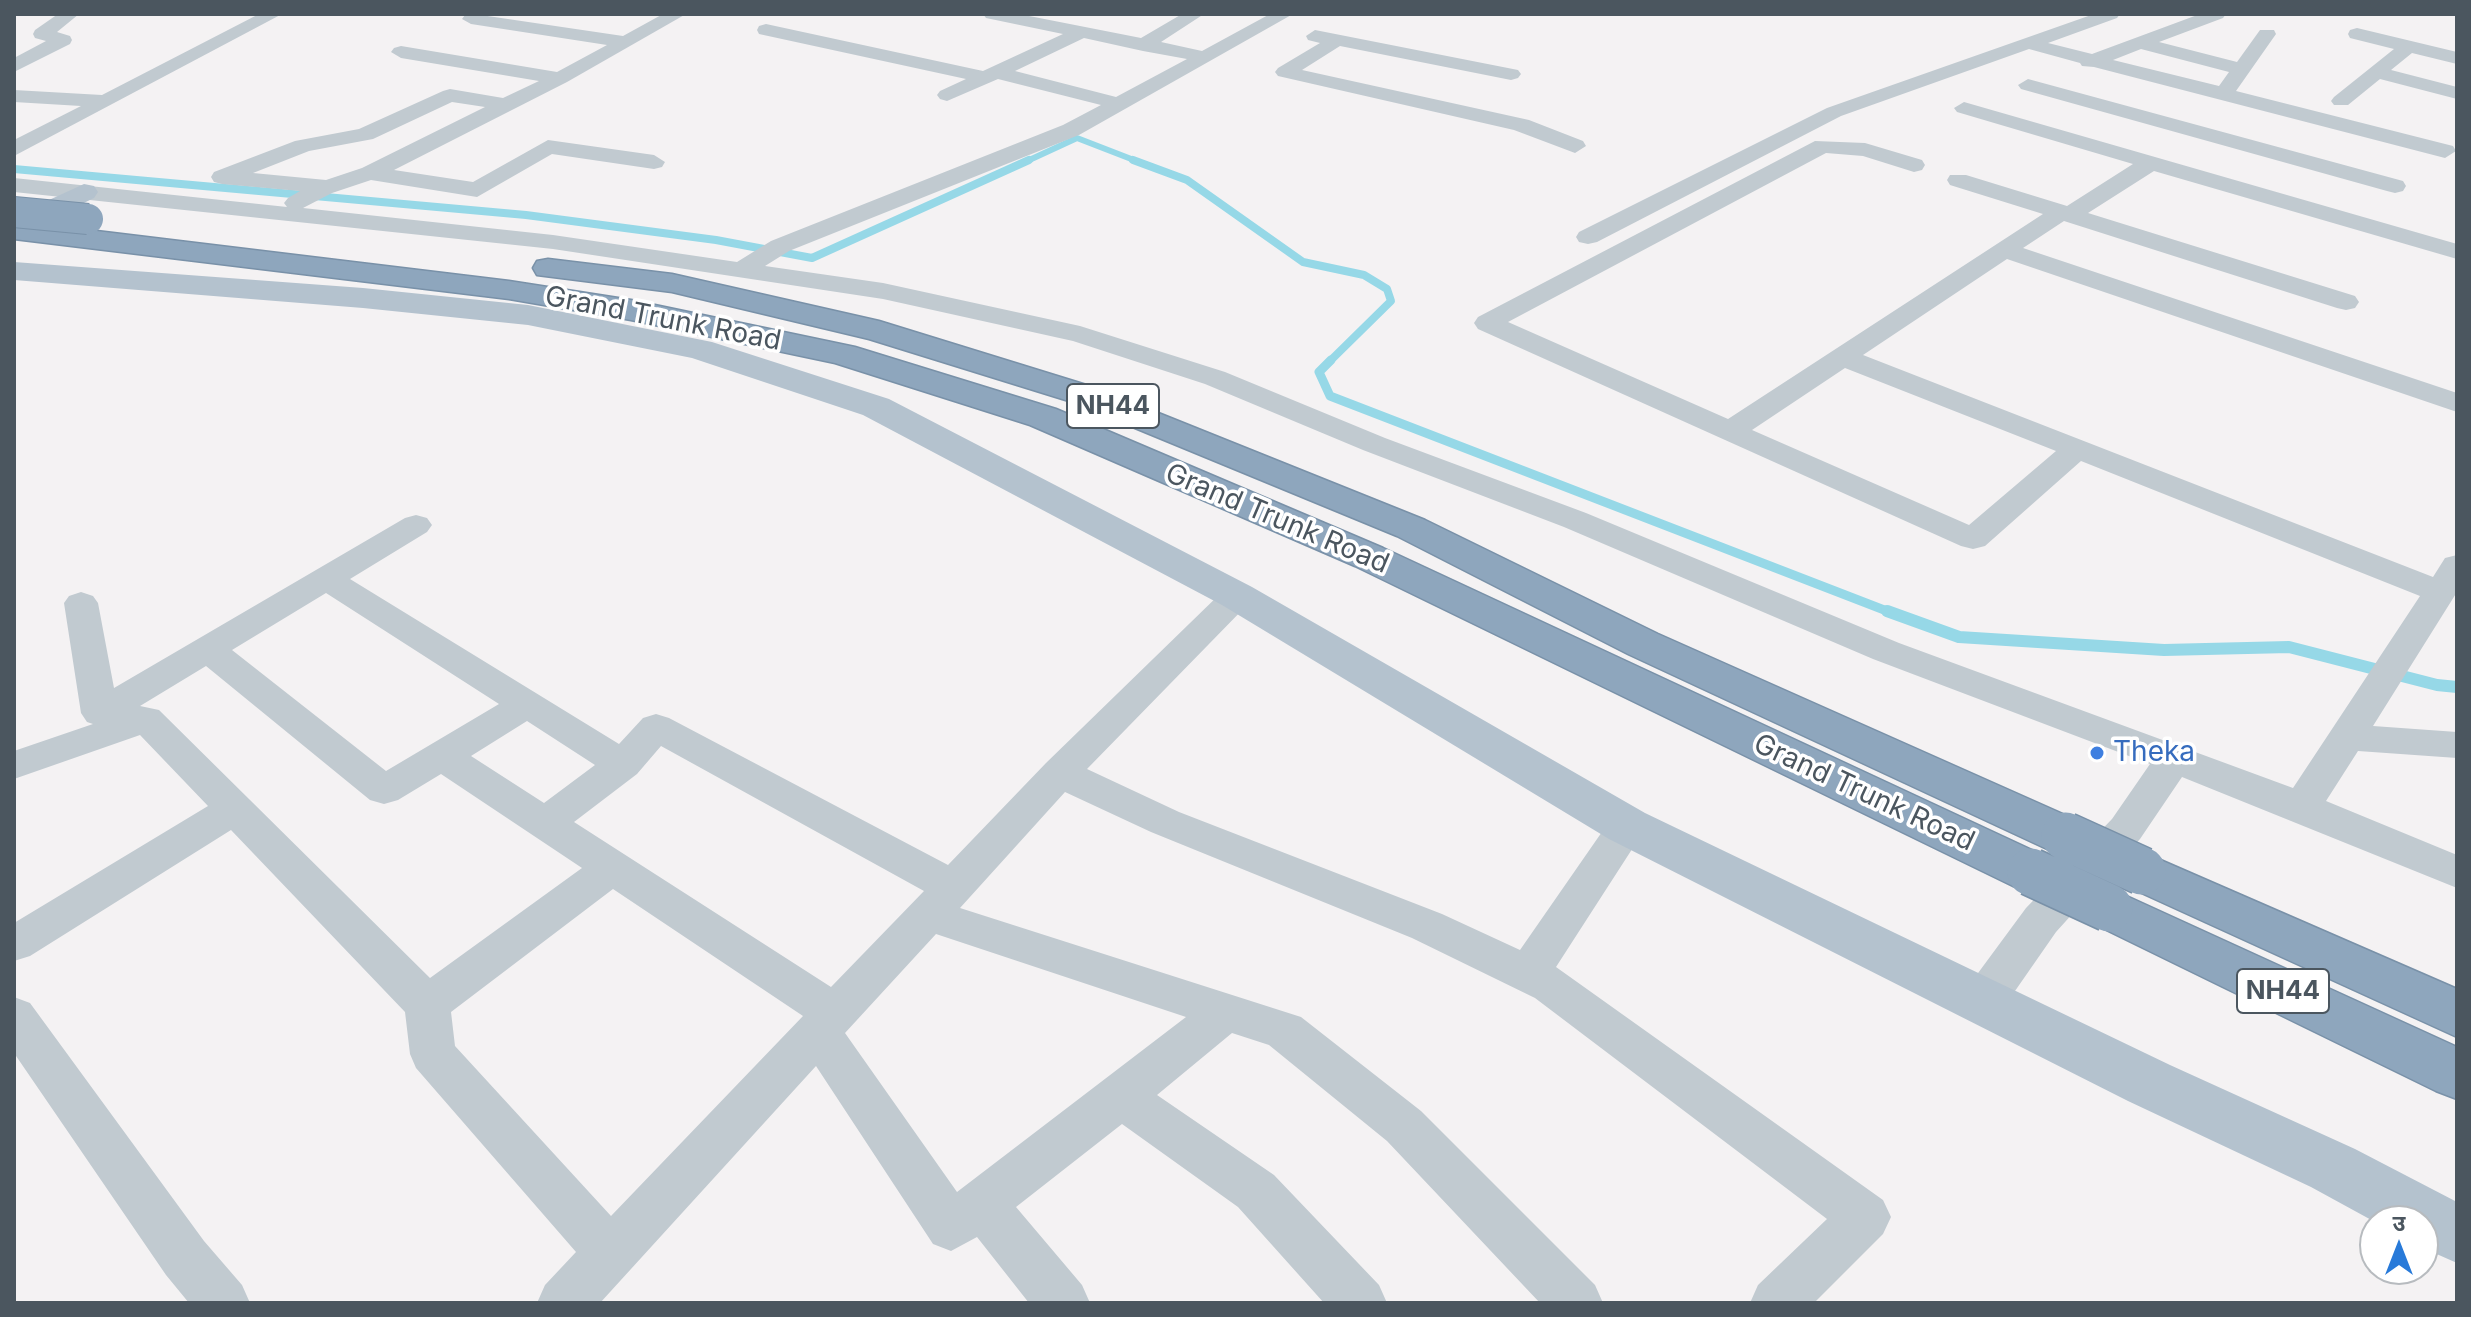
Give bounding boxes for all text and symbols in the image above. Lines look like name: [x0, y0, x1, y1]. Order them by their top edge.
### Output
street label: Grand Trunk Road: [542, 280, 784, 358]
road number: NH44: [1067, 384, 1159, 428]
street label: Grand Trunk Road: [1160, 457, 1394, 581]
street label: Grand Trunk Road: [1748, 727, 1980, 859]
place label: Theka: [2113, 736, 2195, 770]
marker: Theka: [2088, 744, 2106, 762]
road number: NH44: [2237, 969, 2329, 1013]
north arrow: [2359, 1205, 2439, 1285]
text: उ: [2393, 1210, 2405, 1236]

